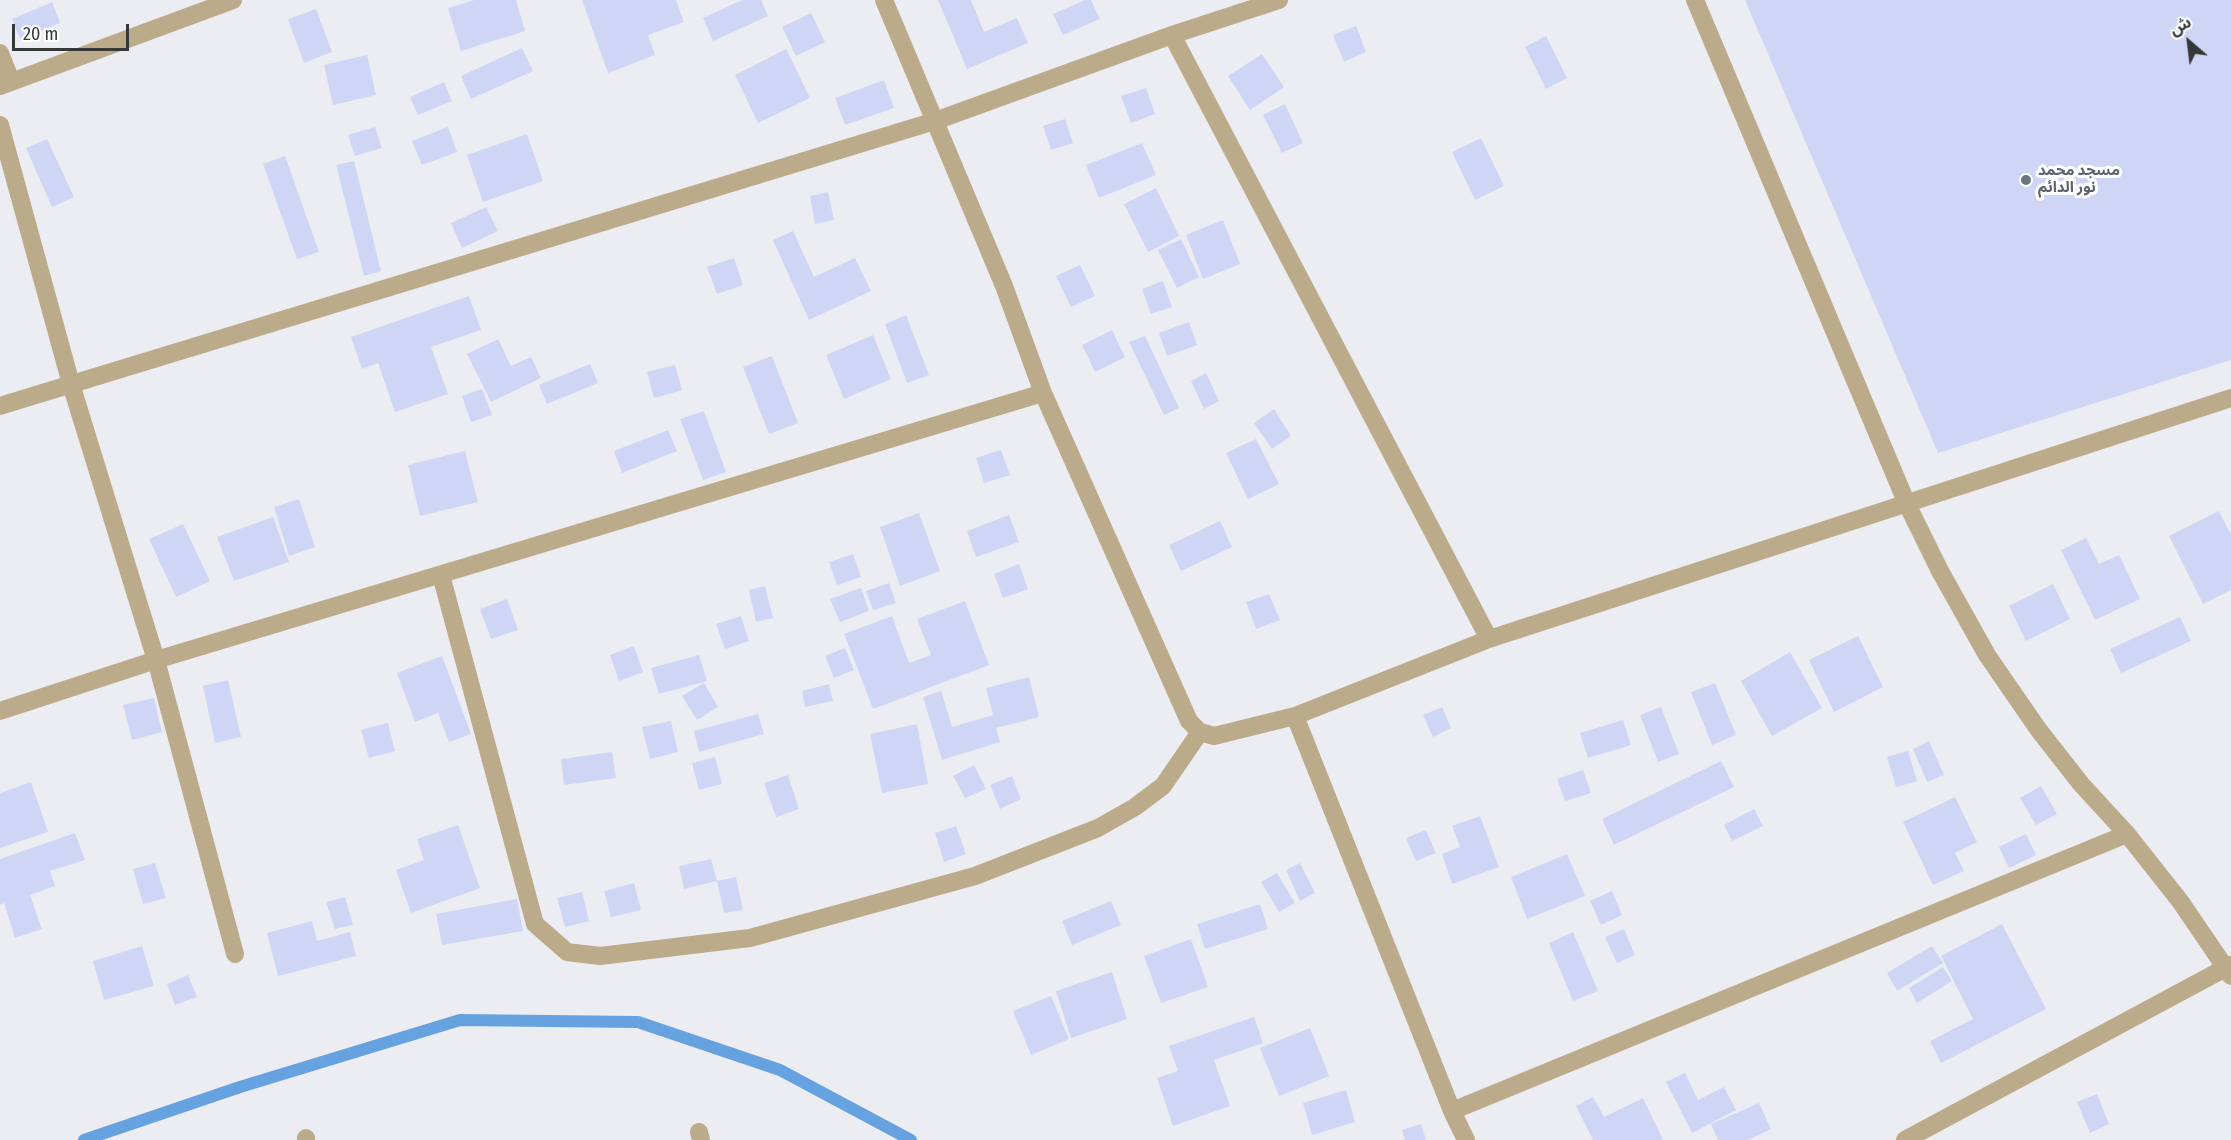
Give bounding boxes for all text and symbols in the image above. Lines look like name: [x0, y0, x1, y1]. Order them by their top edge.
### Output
scale bar: [15, 12, 132, 50]
north arrow: [2159, 12, 2219, 72]
text: ش: [2166, 12, 2194, 39]
text: 20 m: [23, 23, 58, 45]
place label: مسجد محمد نور الدائم: [2038, 162, 2120, 197]
marker: مسجد محمد نور الدائم: [2019, 173, 2033, 187]

